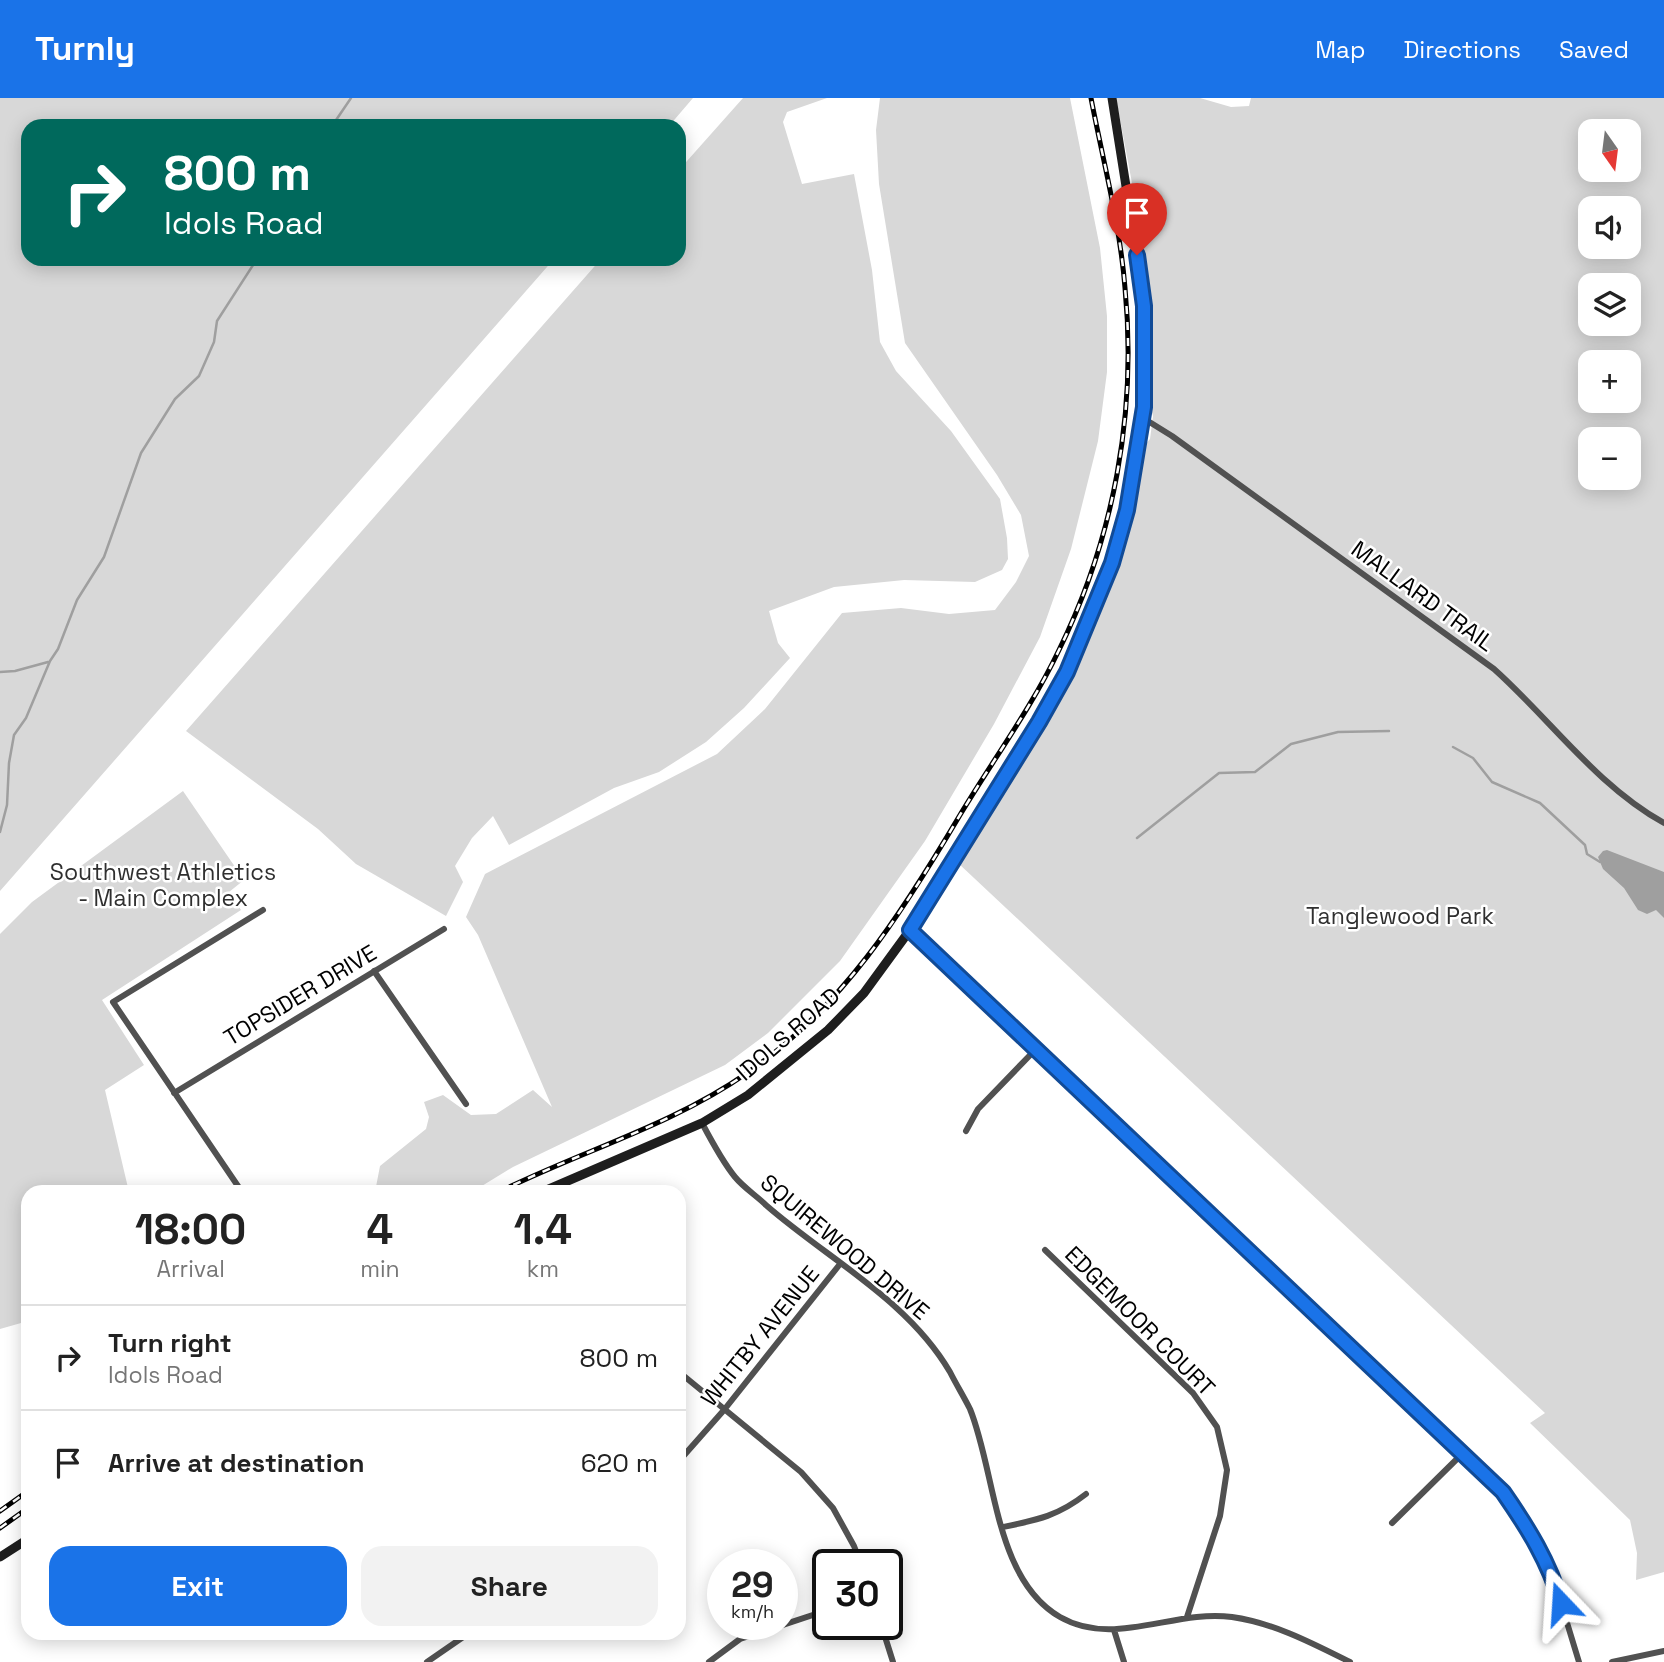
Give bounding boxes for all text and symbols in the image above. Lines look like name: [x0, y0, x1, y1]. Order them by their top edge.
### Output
text: Turnly: [35, 28, 135, 70]
text: Map: [1315, 34, 1365, 65]
text: Directions: [1403, 34, 1521, 65]
text: Saved: [1559, 34, 1629, 65]
north arrow: [1578, 119, 1642, 182]
map controls: [1578, 119, 1641, 490]
text: 800 m: [164, 142, 311, 204]
icon: right: [49, 147, 140, 238]
pin: [1107, 183, 1167, 255]
icon: arrive: [1118, 194, 1156, 232]
button: sound: [1578, 196, 1641, 259]
text: Idols Road: [164, 203, 324, 243]
button: layers: [1578, 273, 1641, 336]
button: +: [1578, 350, 1641, 413]
button: −: [1578, 427, 1641, 490]
street label: MALLARD TRAIL: [1346, 534, 1500, 658]
park label: Southwest Athletics - Main Complex: [50, 857, 276, 913]
park label: Tanglewood Park: [1306, 901, 1494, 931]
street label: TOPSIDER DRIVE: [218, 938, 382, 1052]
street label: IDOLS ROAD: [730, 981, 846, 1087]
street label: SQUIREWOOD DRIVE: [754, 1167, 936, 1327]
text: 18:00: [135, 1203, 246, 1256]
text: 4: [367, 1203, 393, 1256]
text: 1.4: [514, 1203, 572, 1256]
street label: EDGEMOOR COURT: [1058, 1239, 1222, 1403]
text: Arrival: [156, 1254, 225, 1284]
text: min: [360, 1254, 400, 1284]
text: km: [527, 1254, 559, 1284]
street label: WHITBY AVENUE: [694, 1260, 826, 1412]
text: Turn right: [108, 1326, 232, 1360]
icon: right: [49, 1339, 87, 1377]
text: 800 m: [579, 1341, 658, 1375]
text: Idols Road: [108, 1360, 223, 1390]
icon: arrive: [49, 1444, 87, 1482]
text: Arrive at destination: [108, 1446, 365, 1480]
text: 620 m: [581, 1446, 658, 1480]
button: Exit: [49, 1546, 347, 1626]
button: Share: [361, 1546, 658, 1626]
speed limit sign: 30: [812, 1549, 903, 1640]
text: 29: [731, 1563, 774, 1607]
position arrow: [1524, 1566, 1598, 1640]
text: km/h: [731, 1600, 774, 1623]

